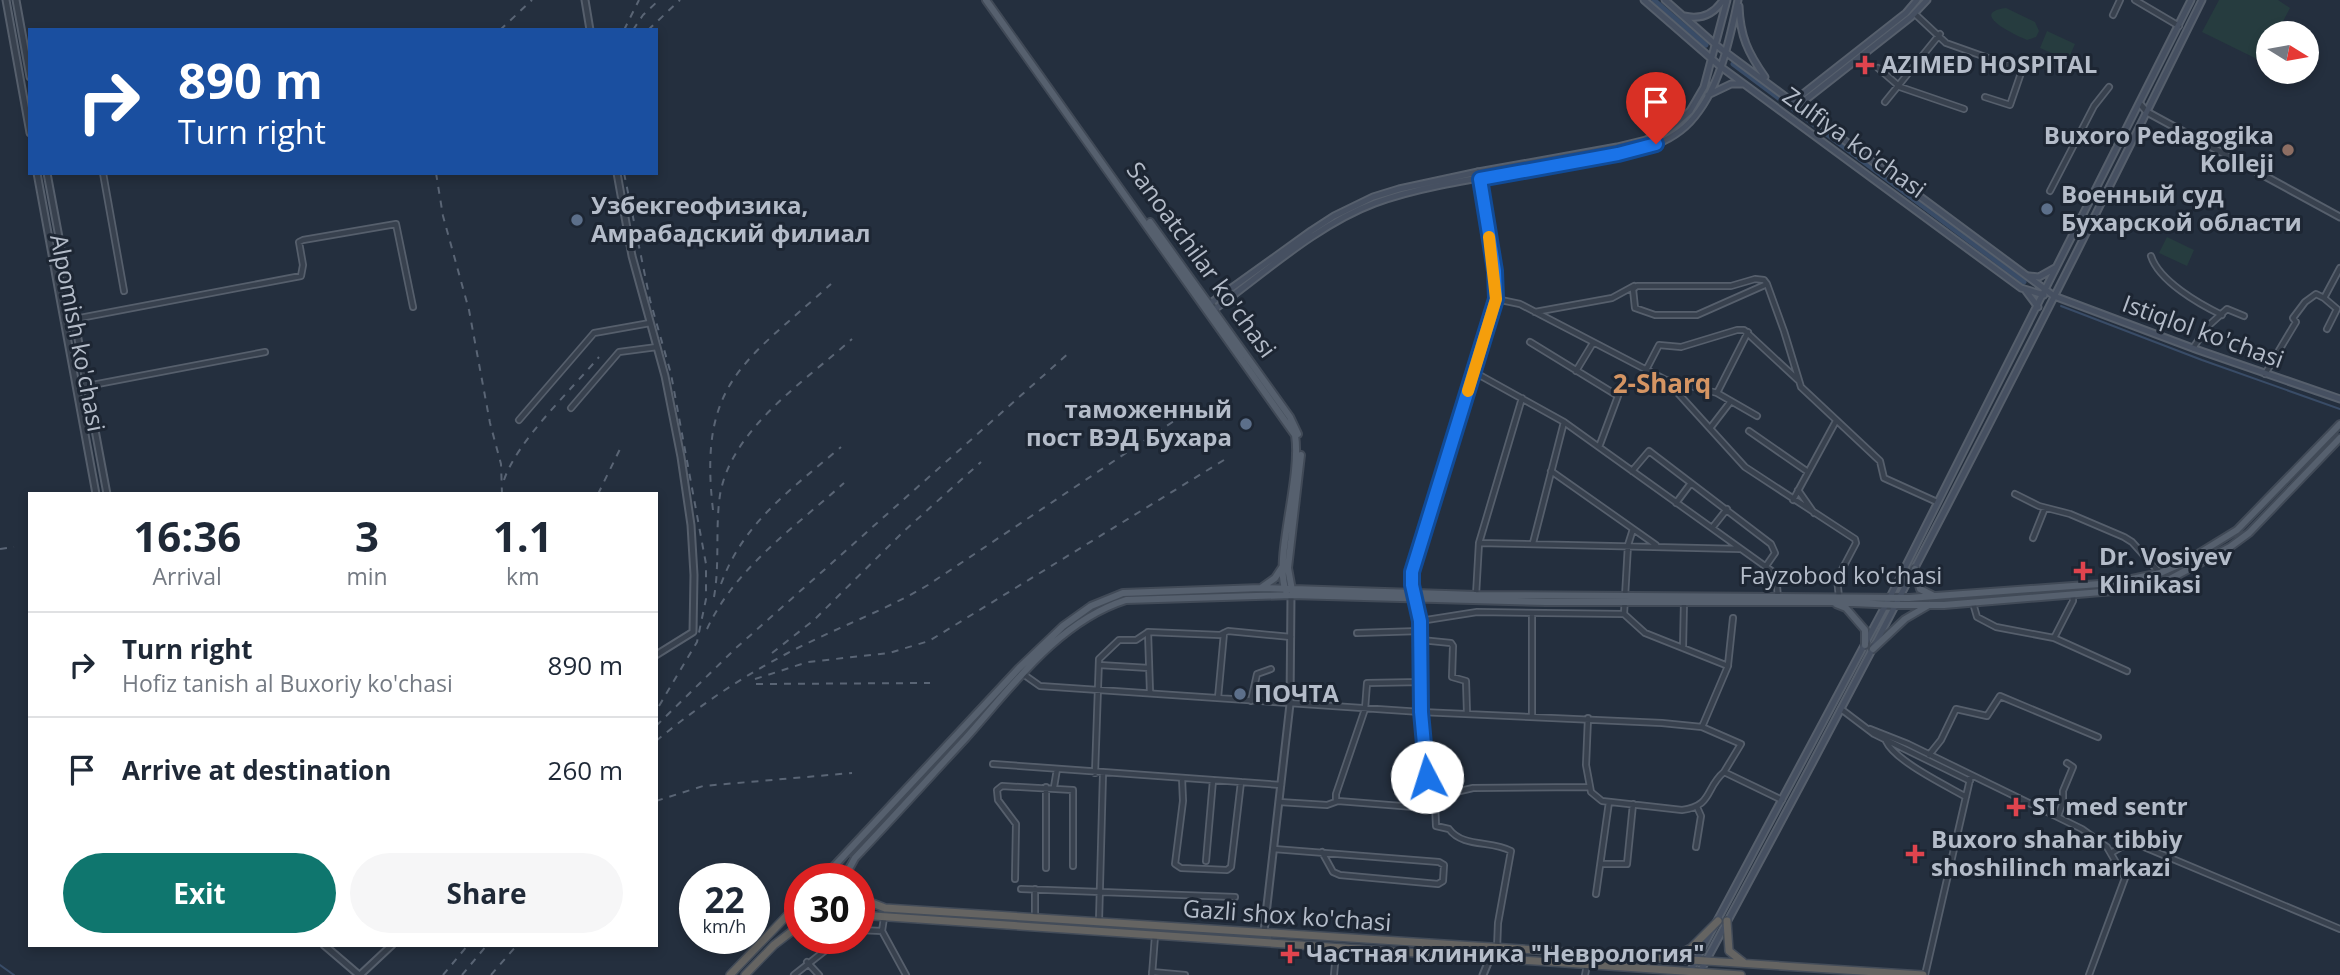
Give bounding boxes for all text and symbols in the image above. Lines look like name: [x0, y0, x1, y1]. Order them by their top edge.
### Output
north arrow: [2256, 21, 2319, 84]
map controls: [2256, 21, 2319, 84]
text: 890 m: [178, 47, 323, 113]
place label: AZIMED HOSPITAL: [1881, 47, 2097, 80]
marker: AZIMED HOSPITAL: [1855, 55, 1875, 75]
icon: right: [63, 56, 154, 147]
pin: [1626, 72, 1686, 144]
street label: Zulfiya ko'chasi: [1777, 79, 1933, 205]
icon: arrive: [1637, 83, 1675, 121]
text: Turn right: [178, 110, 326, 153]
place label: Buxoro Pedagogika Kolleji: [2044, 118, 2274, 179]
marker: Buxoro Pedagogika Kolleji: [2280, 142, 2296, 158]
street label: Sanoatchilar ko'chasi: [1120, 155, 1285, 364]
place label: Военный суд Бухарской области: [2061, 177, 2302, 238]
place label: Узбекгеофизика, Амрабадский филиал: [591, 188, 870, 249]
marker: Военный суд Бухарской области: [2039, 201, 2055, 217]
marker: Узбекгеофизика, Амрабадский филиал: [569, 212, 585, 228]
street label: Alpomish ko'chasi: [43, 231, 114, 434]
street label: Istiqlol ko'chasi: [2118, 286, 2289, 375]
district label: 2-Sharq: [1613, 365, 1711, 401]
place label: таможенный пост ВЭД Бухара: [1026, 392, 1232, 453]
marker: таможенный пост ВЭД Бухара: [1238, 416, 1254, 432]
text: 16:36: [133, 507, 241, 564]
text: 3: [355, 507, 379, 564]
text: 1.1: [493, 507, 553, 564]
place label: Dr. Vosiyev Klinikasi: [2099, 539, 2232, 600]
street label: Fayzobod ko'chasi: [1740, 558, 1942, 591]
text: Arrival: [153, 560, 222, 592]
text: min: [346, 560, 388, 592]
text: km: [506, 560, 539, 592]
marker: Dr. Vosiyev Klinikasi: [2073, 561, 2093, 581]
text: Turn right: [122, 631, 253, 667]
icon: right: [63, 646, 101, 684]
text: 890 m: [548, 647, 623, 683]
text: Hofiz tanish al Buxoriy ko'chasi: [122, 667, 453, 699]
place label: ПОЧТА: [1254, 676, 1339, 709]
marker: ПОЧТА: [1232, 686, 1248, 702]
position arrow: [1390, 740, 1464, 814]
icon: arrive: [63, 751, 101, 789]
text: Arrive at destination: [122, 752, 391, 788]
text: 260 m: [548, 752, 623, 788]
place label: ST med sentr: [2032, 789, 2188, 822]
marker: ST med sentr: [2006, 797, 2026, 817]
place label: Buxoro shahar tibbiy shoshilinch markazi: [1931, 822, 2183, 883]
marker: Buxoro shahar tibbiy shoshilinch markazi: [1905, 844, 1925, 864]
button: Exit: [63, 853, 336, 933]
button: Share: [350, 853, 623, 933]
speed limit sign: 30: [784, 863, 875, 954]
text: 22: [704, 876, 745, 923]
street label: Gazli shox ko'chasi: [1182, 891, 1393, 938]
text: km/h: [703, 914, 746, 938]
place label: Частная клиника "Неврология": [1306, 936, 1705, 969]
marker: Частная клиника "Неврология": [1280, 944, 1300, 964]

